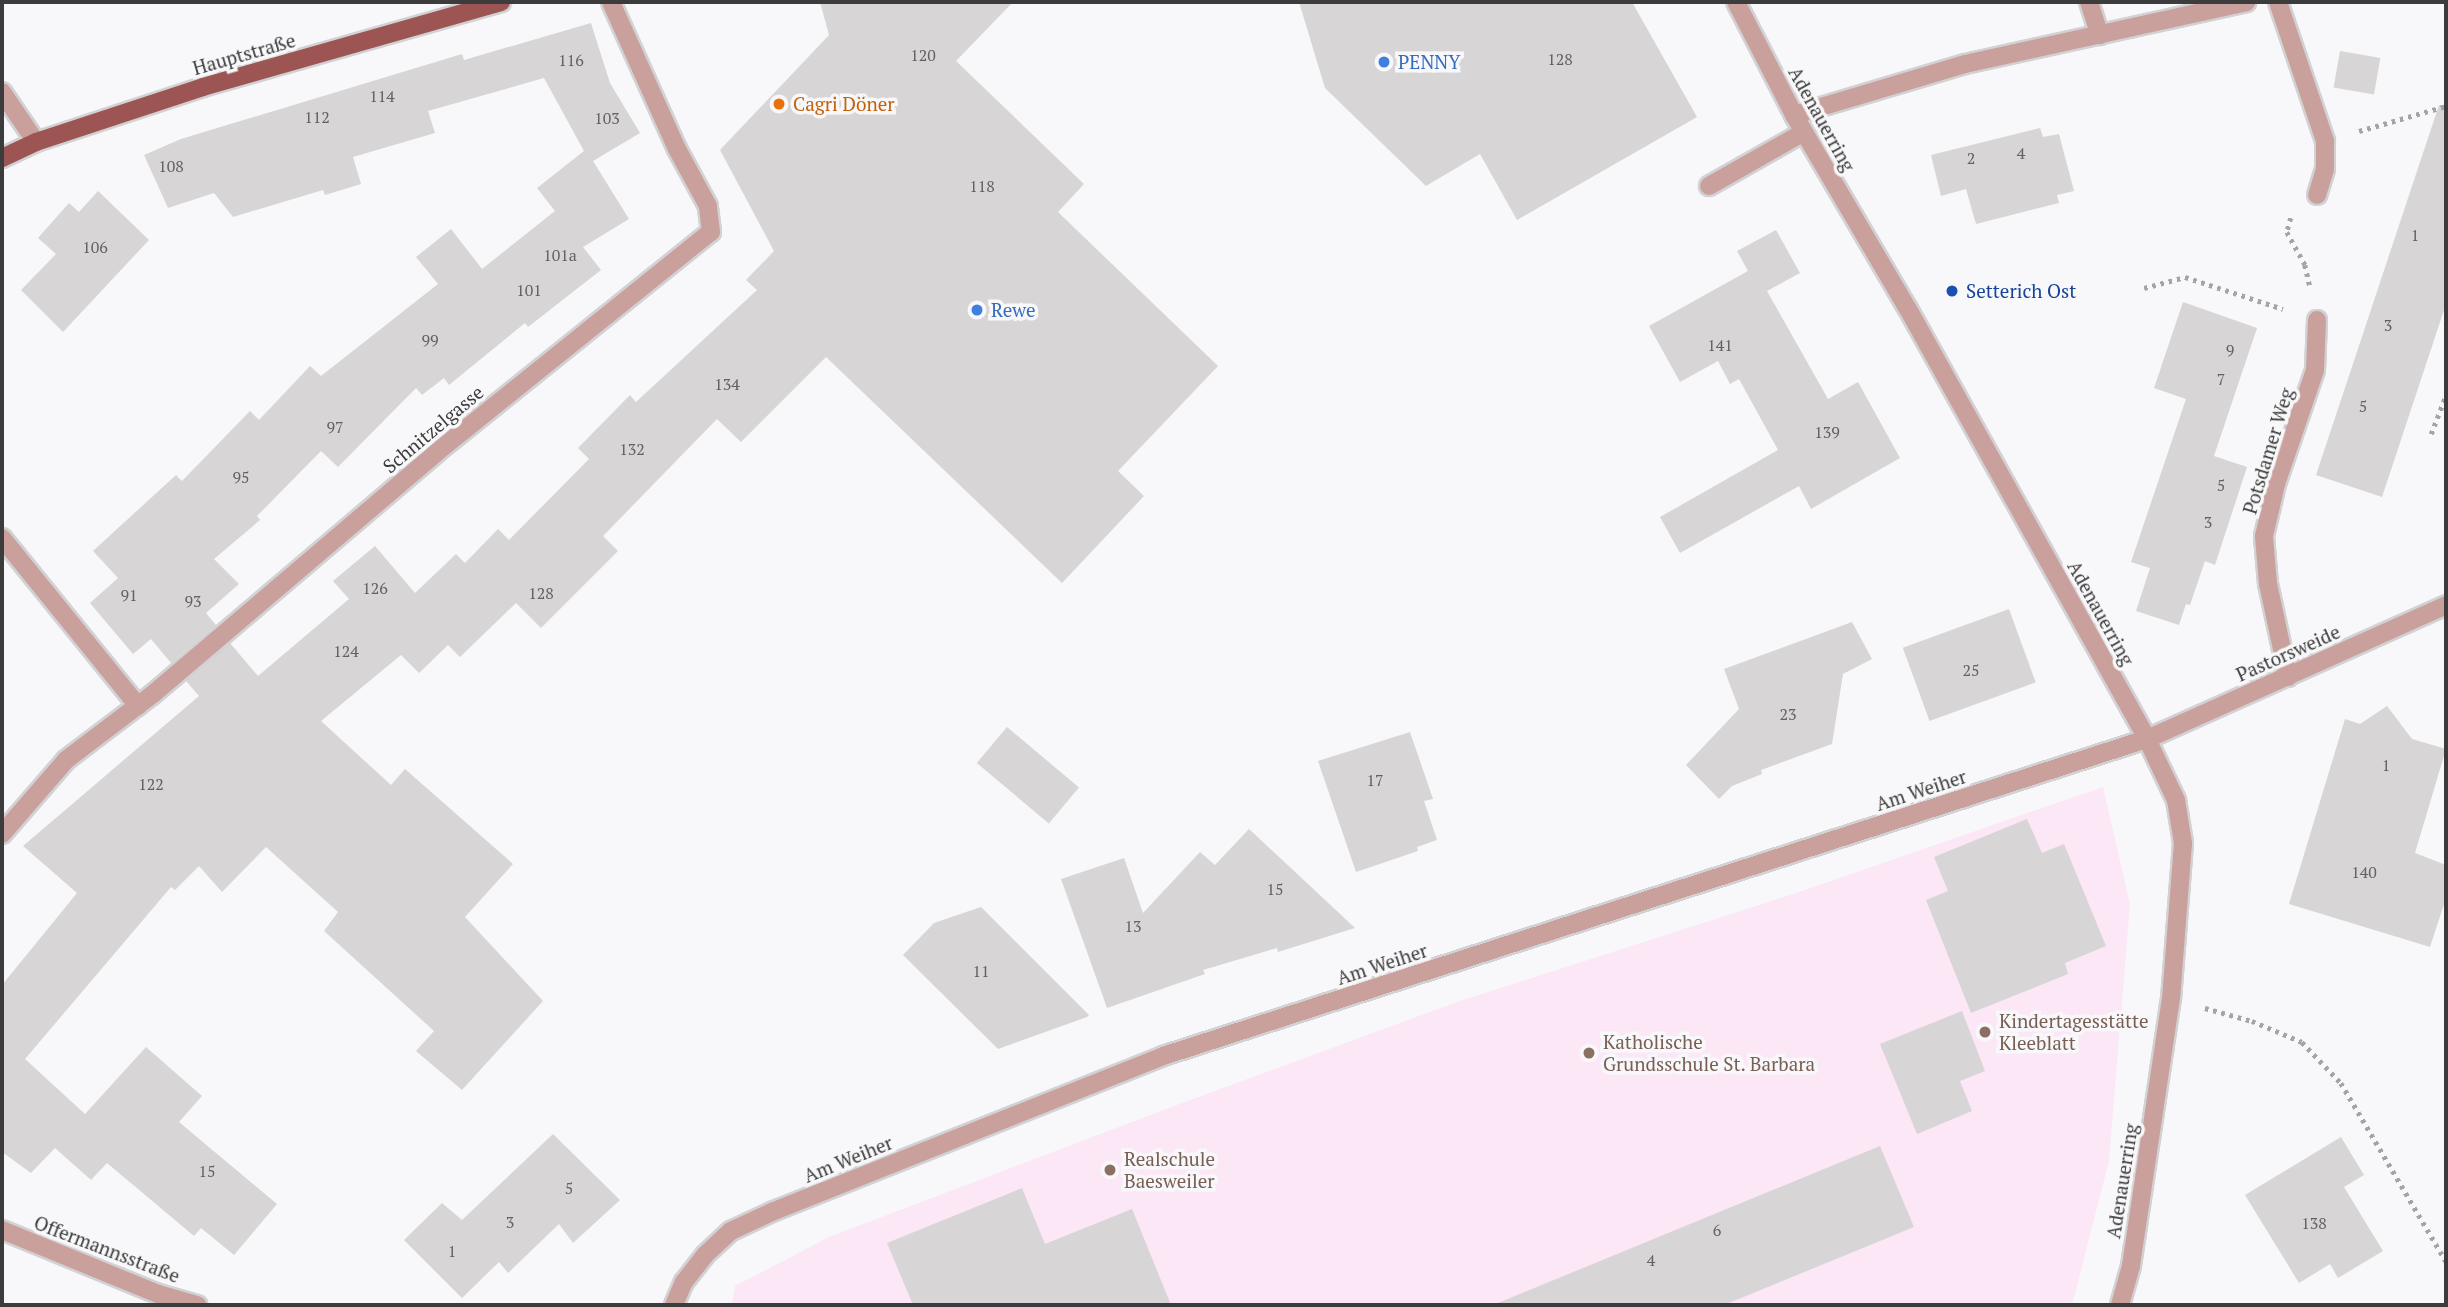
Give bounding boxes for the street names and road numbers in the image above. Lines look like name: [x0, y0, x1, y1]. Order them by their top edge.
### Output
street label: Hauptstraße: [190, 28, 298, 80]
street label: Adenauerring: [1784, 63, 1860, 175]
street label: Schnitzelgasse: [378, 380, 488, 478]
street label: Potsdamer Weg: [2238, 385, 2298, 517]
street label: Adenauerring: [2063, 557, 2139, 669]
street label: Pastorsweide: [2233, 620, 2343, 686]
street label: Am Weiher: [1873, 765, 1969, 815]
street label: Am Weiher: [1334, 939, 1430, 989]
street label: Adenauerring: [2102, 1122, 2142, 1240]
street label: Am Weiher: [800, 1131, 896, 1187]
street label: Offermannsstraße: [31, 1211, 183, 1287]

